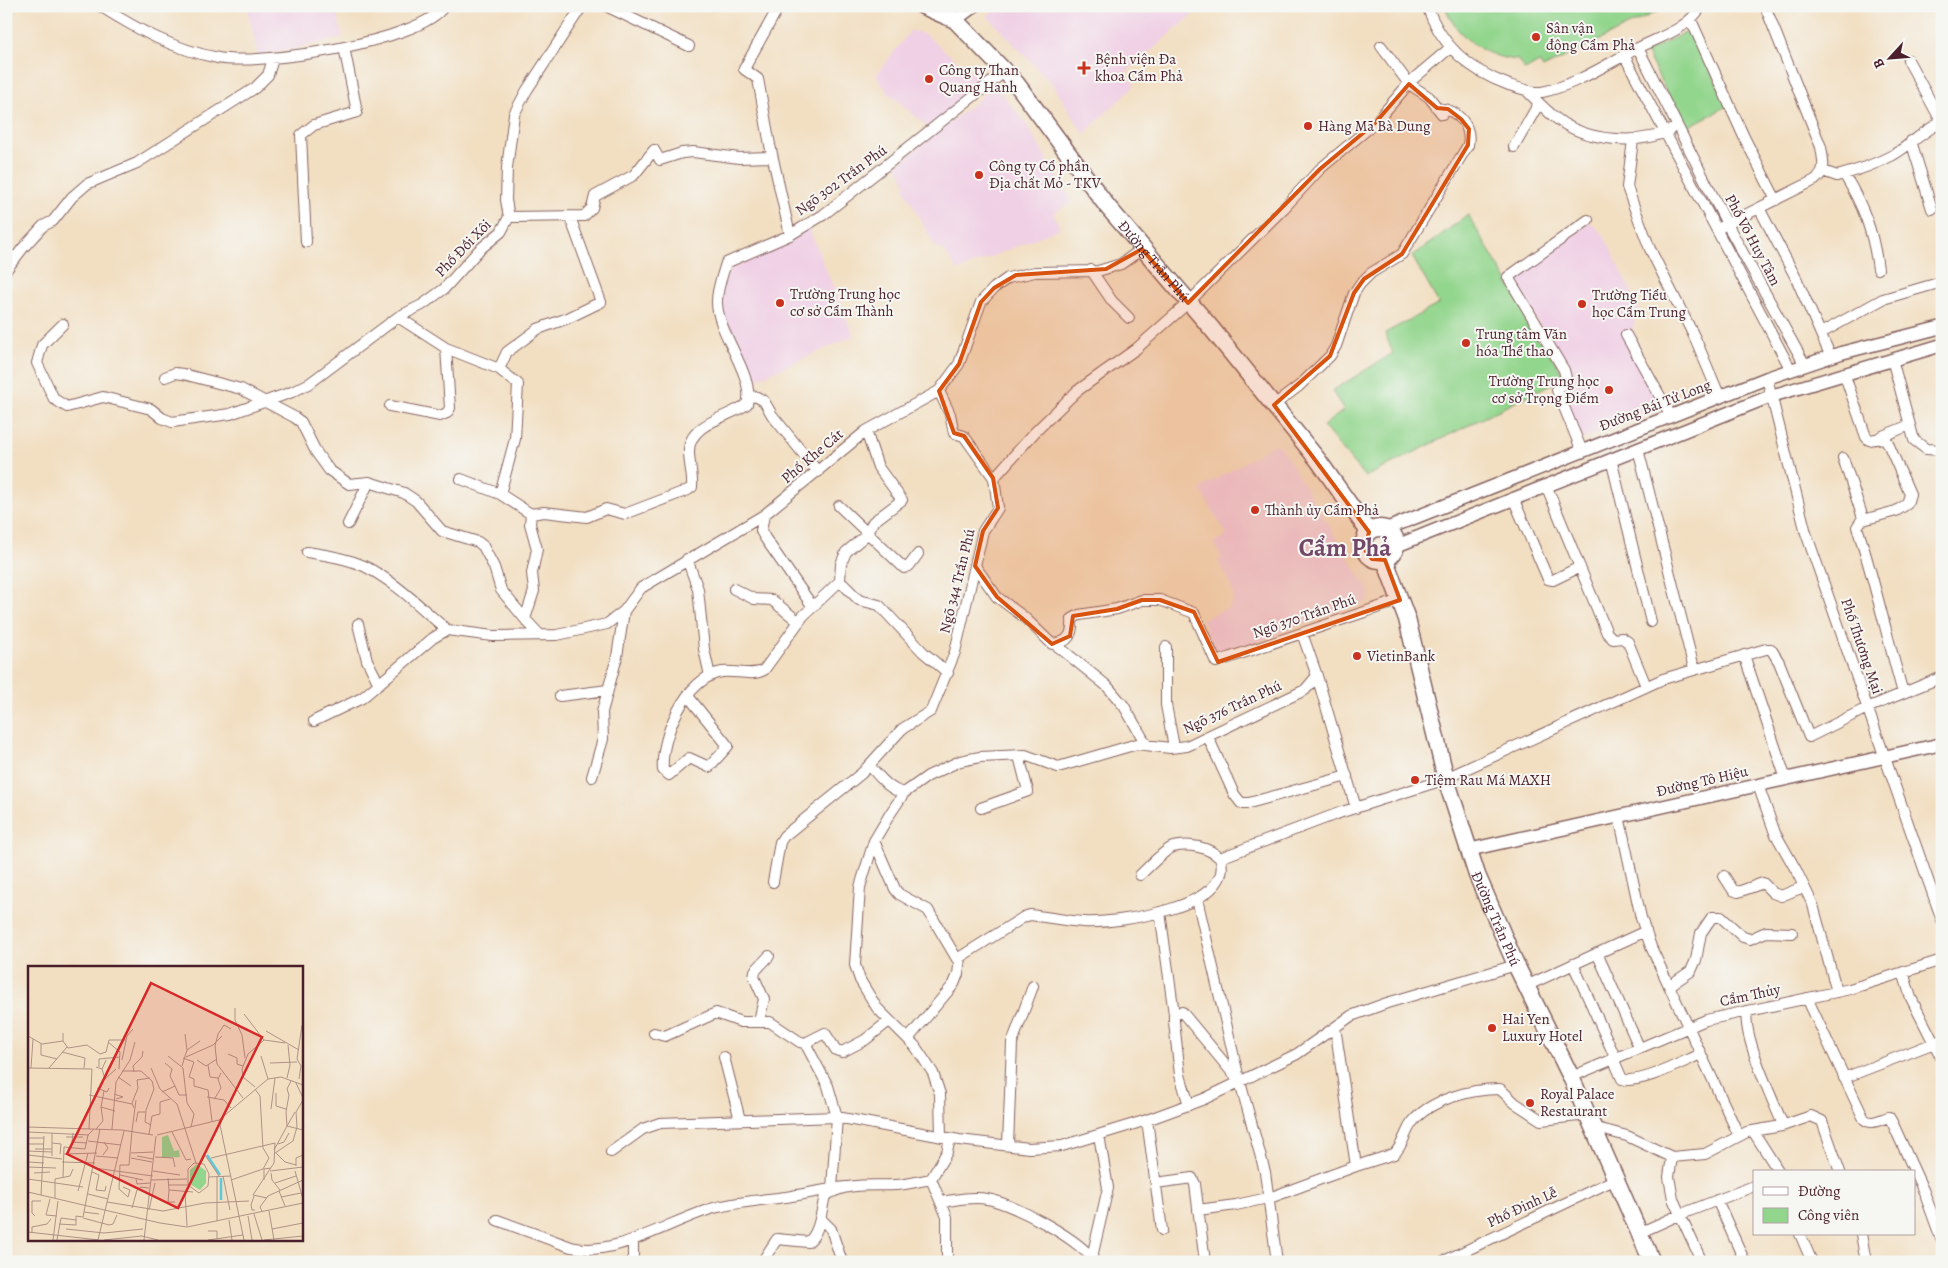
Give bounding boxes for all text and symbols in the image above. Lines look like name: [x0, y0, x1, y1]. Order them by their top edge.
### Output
place label: Sân vận động Cẩm Phả: [1546, 18, 1635, 55]
marker: Sân vận động Cẩm Phả: [1530, 31, 1542, 43]
north arrow: [1866, 32, 1916, 82]
place label: Bệnh viện Đa khoa Cẩm Phả: [1095, 49, 1183, 86]
text: B: [1868, 55, 1889, 72]
place label: Công ty Than Quang Hanh: [939, 60, 1019, 97]
marker: Bệnh viện Đa khoa Cẩm Phả: [1077, 61, 1091, 75]
marker: Công ty Than Quang Hanh: [923, 73, 935, 85]
place label: Hàng Mã Bà Dung: [1318, 116, 1431, 136]
marker: Hàng Mã Bà Dung: [1302, 120, 1314, 132]
street label: Ngõ 302 Trần Phú: [791, 139, 892, 220]
place label: Công ty Cổ phần Địa chất Mỏ - TKV: [989, 156, 1102, 193]
marker: Công ty Cổ phần Địa chất Mỏ - TKV: [973, 169, 985, 181]
street label: Phố Võ Huy Tâm: [1720, 191, 1786, 290]
street label: Phố Đồi Xôi: [430, 215, 496, 281]
street label: Đường Trần Phú: [1113, 216, 1195, 307]
place label: Trường Trung học cơ sở Cẩm Thành: [790, 284, 900, 321]
place label: Trường Tiểu học Cẩm Trung: [1592, 285, 1686, 322]
marker: Trường Trung học cơ sở Cẩm Thành: [774, 297, 786, 309]
marker: Trường Tiểu học Cẩm Trung: [1576, 298, 1588, 310]
place label: Trung tâm Văn hóa Thể thao: [1476, 324, 1567, 361]
marker: Trung tâm Văn hóa Thể thao: [1460, 337, 1472, 349]
place label: Trường Trung học cơ sở Trọng Điểm: [1489, 371, 1600, 408]
street label: Đường Bái Tử Long: [1596, 374, 1714, 436]
marker: Trường Trung học cơ sở Trọng Điểm: [1603, 384, 1615, 396]
street label: Phố Khe Cát: [777, 424, 847, 488]
place label: Thành ủy Cẩm Phả: [1265, 500, 1379, 520]
marker: Thành ủy Cẩm Phả: [1249, 504, 1261, 516]
street label: Ngõ 344 Trần Phú: [934, 526, 980, 635]
district label: Cẩm Phả: [1299, 531, 1391, 565]
street label: Ngõ 370 Trần Phú: [1250, 589, 1359, 643]
street label: Phố Thương Mại: [1836, 595, 1888, 697]
place label: VietinBank: [1366, 646, 1436, 666]
marker: VietinBank: [1351, 650, 1363, 662]
street label: Ngõ 376 Trần Phú: [1179, 675, 1285, 739]
street label: Đường Tô Hiệu: [1654, 761, 1751, 801]
place label: Tiệm Rau Má MAXH: [1425, 770, 1551, 790]
marker: Tiệm Rau Má MAXH: [1409, 774, 1421, 786]
street label: Đường Trần Phú: [1467, 868, 1526, 970]
inset map: [28, 966, 302, 1240]
street label: Cẩm Thủy: [1718, 979, 1782, 1011]
place label: Hai Yen Luxury Hotel: [1502, 1009, 1583, 1046]
marker: Hai Yen Luxury Hotel: [1486, 1022, 1498, 1034]
place label: Royal Palace Restaurant: [1540, 1084, 1615, 1121]
marker: Royal Palace Restaurant: [1524, 1097, 1536, 1109]
legend: [1753, 1170, 1916, 1236]
text: Đường: [1798, 1181, 1841, 1201]
street label: Phố Đinh Lễ: [1484, 1182, 1561, 1232]
text: Công viên: [1798, 1205, 1859, 1225]

